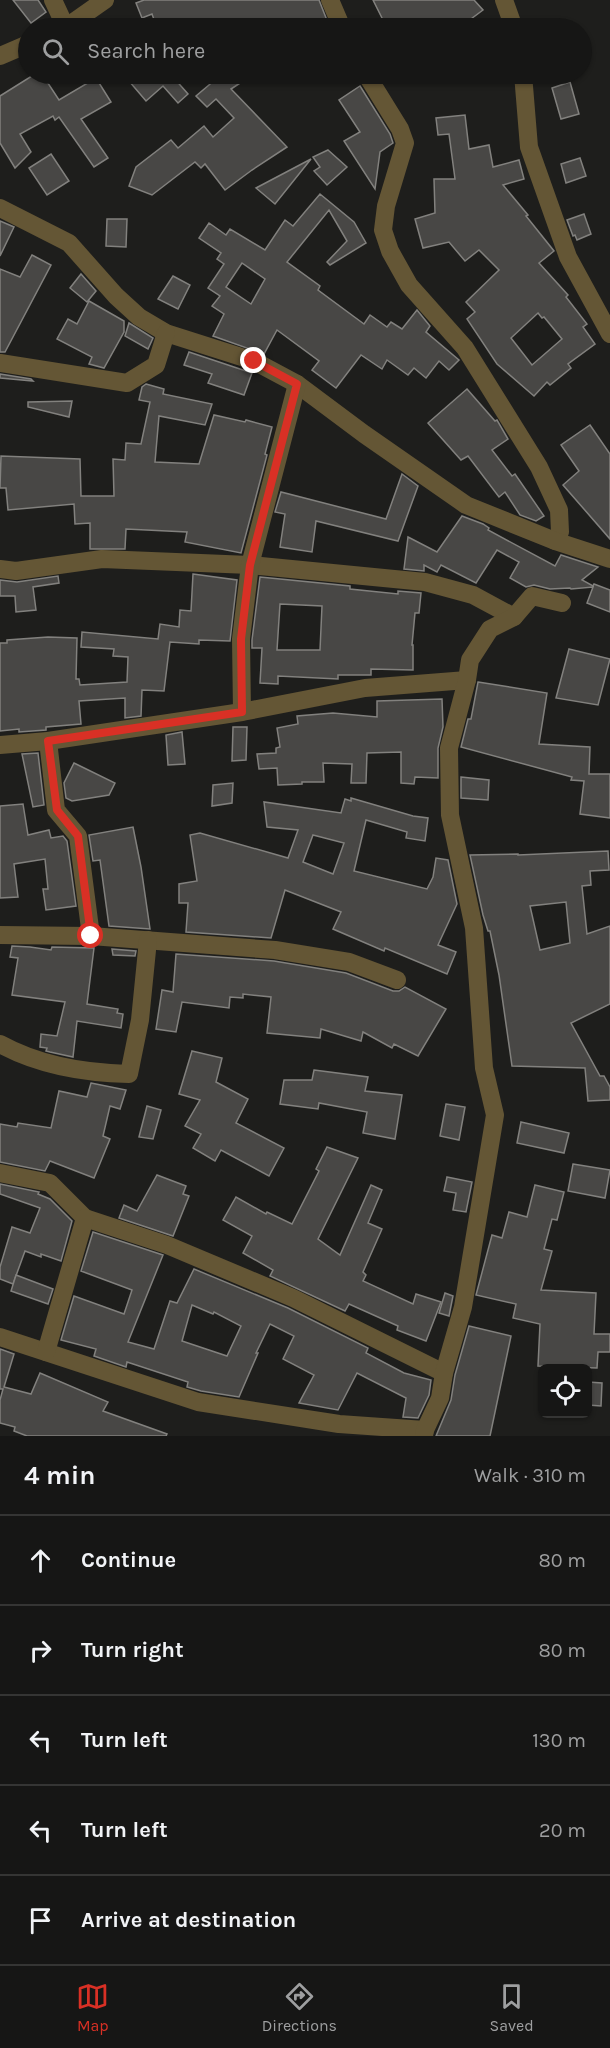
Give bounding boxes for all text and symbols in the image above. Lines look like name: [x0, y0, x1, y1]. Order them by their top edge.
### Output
search box: [18, 18, 592, 84]
icon: search: [39, 35, 72, 68]
text: Search here: [87, 38, 205, 64]
route end: [240, 347, 266, 373]
route start: [77, 922, 103, 948]
map controls: [538, 1364, 592, 1418]
button: locate: [538, 1364, 592, 1418]
text: 4 min: [24, 1460, 95, 1491]
text: Walk · 310 m: [474, 1464, 586, 1487]
icon: ahead: [24, 1544, 57, 1577]
text: Continue: [81, 1547, 176, 1573]
text: 80 m: [538, 1549, 586, 1572]
icon: right: [24, 1634, 57, 1667]
text: Turn right: [81, 1637, 184, 1663]
text: 80 m: [538, 1639, 586, 1662]
icon: left: [24, 1724, 57, 1757]
text: Turn left: [81, 1727, 168, 1753]
text: 130 m: [532, 1729, 586, 1752]
icon: left: [24, 1814, 57, 1847]
text: Turn left: [81, 1817, 168, 1843]
text: 20 m: [539, 1819, 586, 1842]
icon: arrive: [24, 1904, 57, 1937]
text: Arrive at destination: [81, 1907, 296, 1933]
tab: Map: [76, 1980, 109, 2035]
tab: Directions: [262, 1980, 337, 2035]
tab: Saved: [490, 1980, 534, 2035]

